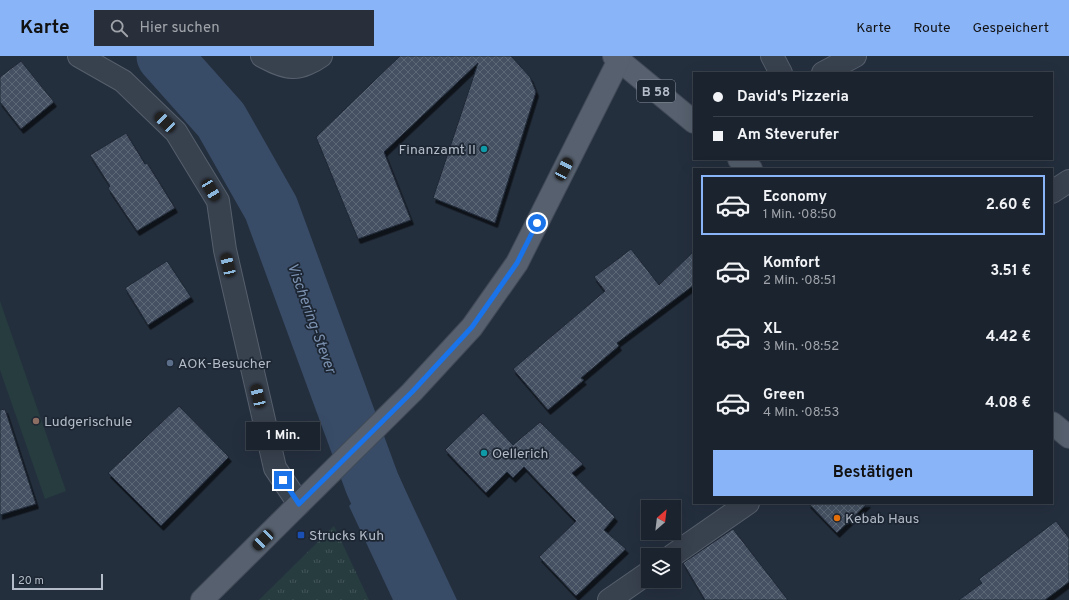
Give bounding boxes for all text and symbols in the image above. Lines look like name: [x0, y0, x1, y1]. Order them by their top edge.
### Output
search box: [94, 10, 374, 46]
text: Karte: [20, 16, 70, 40]
icon: search: [108, 17, 130, 39]
text: Hier suchen: [140, 19, 220, 38]
text: Karte: [856, 20, 891, 37]
text: Route: [913, 20, 950, 37]
text: Gespeichert: [972, 20, 1049, 37]
road number: B 58: [637, 80, 675, 102]
text: David's Pizzeria: [737, 88, 849, 107]
car: [152, 109, 178, 135]
text: Am Steverufer: [737, 126, 839, 145]
place label: Finanzamt II: [398, 142, 476, 159]
marker: Finanzamt II: [479, 144, 489, 154]
car: [553, 156, 575, 182]
car: [200, 177, 222, 203]
icon: car: [715, 187, 751, 223]
text: Economy: [763, 188, 827, 207]
text: 2.60 €: [986, 196, 1031, 215]
text: 1 Min. · 08:50: [763, 207, 837, 223]
route start: [528, 214, 546, 232]
car: [219, 252, 237, 278]
icon: car: [715, 253, 751, 289]
text: Komfort: [763, 254, 820, 273]
water label: Vischering-Stever: [282, 261, 340, 378]
text: 3.51 €: [990, 262, 1031, 281]
text: 2 Min. · 08:51: [763, 273, 836, 289]
icon: car: [715, 319, 751, 355]
text: XL: [763, 320, 781, 339]
text: 4.42 €: [986, 328, 1031, 347]
text: 3 Min. · 08:52: [763, 339, 839, 355]
place label: AOK-Besucher: [178, 356, 272, 373]
marker: AOK-Besucher: [165, 358, 175, 368]
car: [249, 383, 267, 409]
icon: car: [715, 385, 751, 421]
text: Green: [763, 386, 805, 405]
text: 4.08 €: [985, 394, 1031, 413]
text: 4 Min. · 08:53: [763, 405, 839, 421]
place label: Ludgerischule: [44, 414, 132, 431]
marker: Ludgerischule: [31, 416, 41, 426]
callout: 1 Min.: [246, 422, 320, 450]
text: 1 Min.: [266, 428, 300, 444]
place label: Oellerich: [492, 446, 548, 463]
marker: Oellerich: [479, 448, 489, 458]
button: Bestätigen: [713, 450, 1033, 496]
route end: [274, 471, 292, 489]
north arrow: [641, 500, 681, 540]
map controls: [641, 500, 681, 588]
place label: Kebab Haus: [845, 511, 919, 528]
marker: Kebab Haus: [832, 513, 842, 523]
car: [250, 527, 276, 553]
place label: Strucks Kuh: [309, 528, 384, 545]
marker: Strucks Kuh: [296, 530, 306, 540]
button: layers: [641, 548, 681, 588]
scale bar: [12, 572, 103, 591]
text: 20 m: [18, 574, 44, 588]

